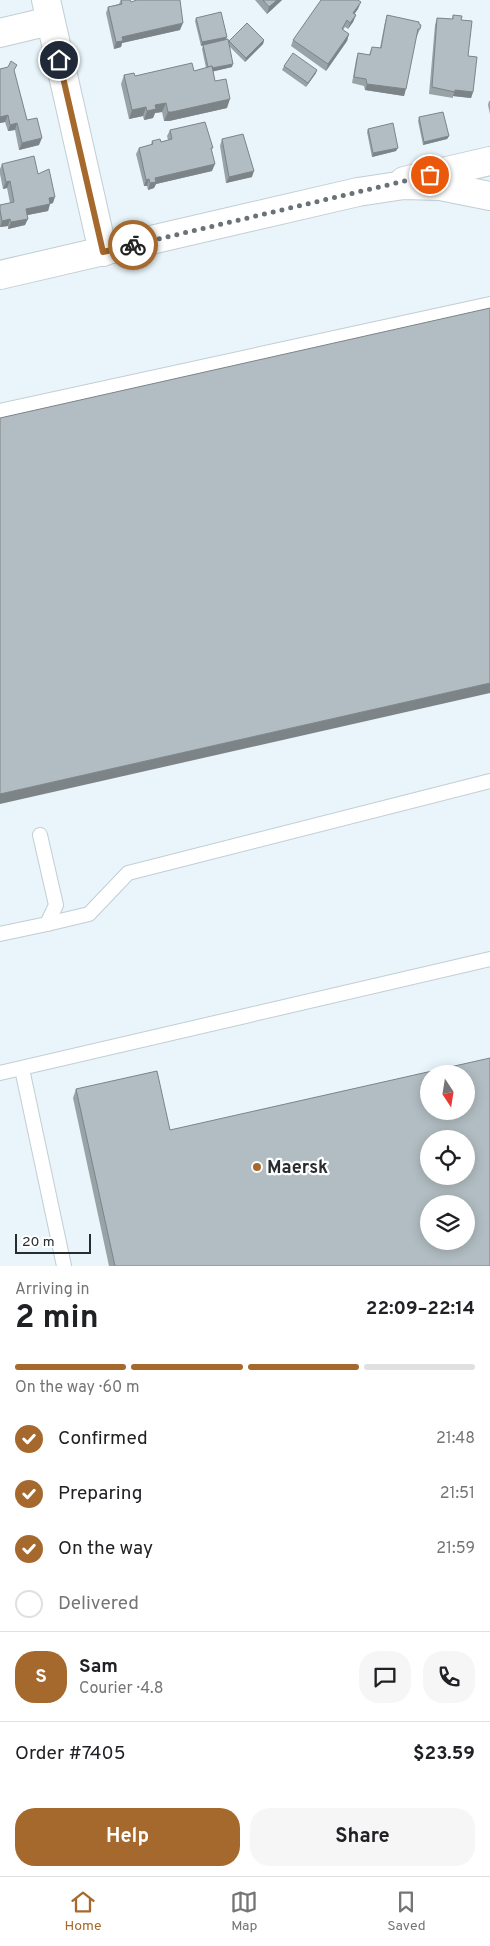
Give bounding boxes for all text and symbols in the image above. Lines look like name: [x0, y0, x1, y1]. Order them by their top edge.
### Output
pin: [38, 39, 80, 81]
icon: home: [45, 46, 73, 74]
pin: [409, 154, 451, 196]
icon: bag: [416, 161, 444, 189]
courier: [108, 220, 158, 270]
icon: bike: [119, 231, 147, 259]
north arrow: [420, 1065, 475, 1120]
map controls: [420, 1065, 475, 1250]
button: locate: [420, 1130, 475, 1185]
place label: Maersk: [267, 1157, 328, 1180]
marker: Maersk: [251, 1161, 263, 1173]
button: layers: [420, 1195, 475, 1250]
scale bar: [15, 1231, 91, 1254]
text: 20 m: [22, 1234, 55, 1251]
text: Arriving in: [15, 1280, 90, 1300]
text: 22:09–22:14: [366, 1297, 475, 1321]
text: 2 min: [15, 1299, 99, 1339]
text: On the way · 60 m: [15, 1378, 140, 1398]
icon: check: [15, 1425, 43, 1453]
text: Confirmed: [58, 1427, 148, 1451]
text: 21:48: [436, 1429, 475, 1449]
icon: check: [15, 1480, 43, 1508]
text: Preparing: [58, 1482, 142, 1506]
text: 21:51: [440, 1484, 475, 1504]
icon: check: [15, 1535, 43, 1563]
text: On the way: [58, 1537, 153, 1561]
text: 21:59: [436, 1539, 475, 1559]
text: Delivered: [58, 1592, 139, 1616]
button: chat: [359, 1651, 411, 1703]
button: phone: [423, 1651, 475, 1703]
text: Sam: [79, 1655, 118, 1679]
text: S: [35, 1665, 47, 1689]
text: Courier · 4.8: [79, 1679, 163, 1699]
text: Order #7405: [15, 1742, 126, 1766]
text: $23.59: [413, 1742, 475, 1766]
button: Help: [15, 1808, 240, 1866]
button: Share: [250, 1808, 475, 1866]
tab: Home: [64, 1888, 102, 1935]
tab: Map: [230, 1888, 258, 1935]
tab: Saved: [387, 1888, 426, 1935]

